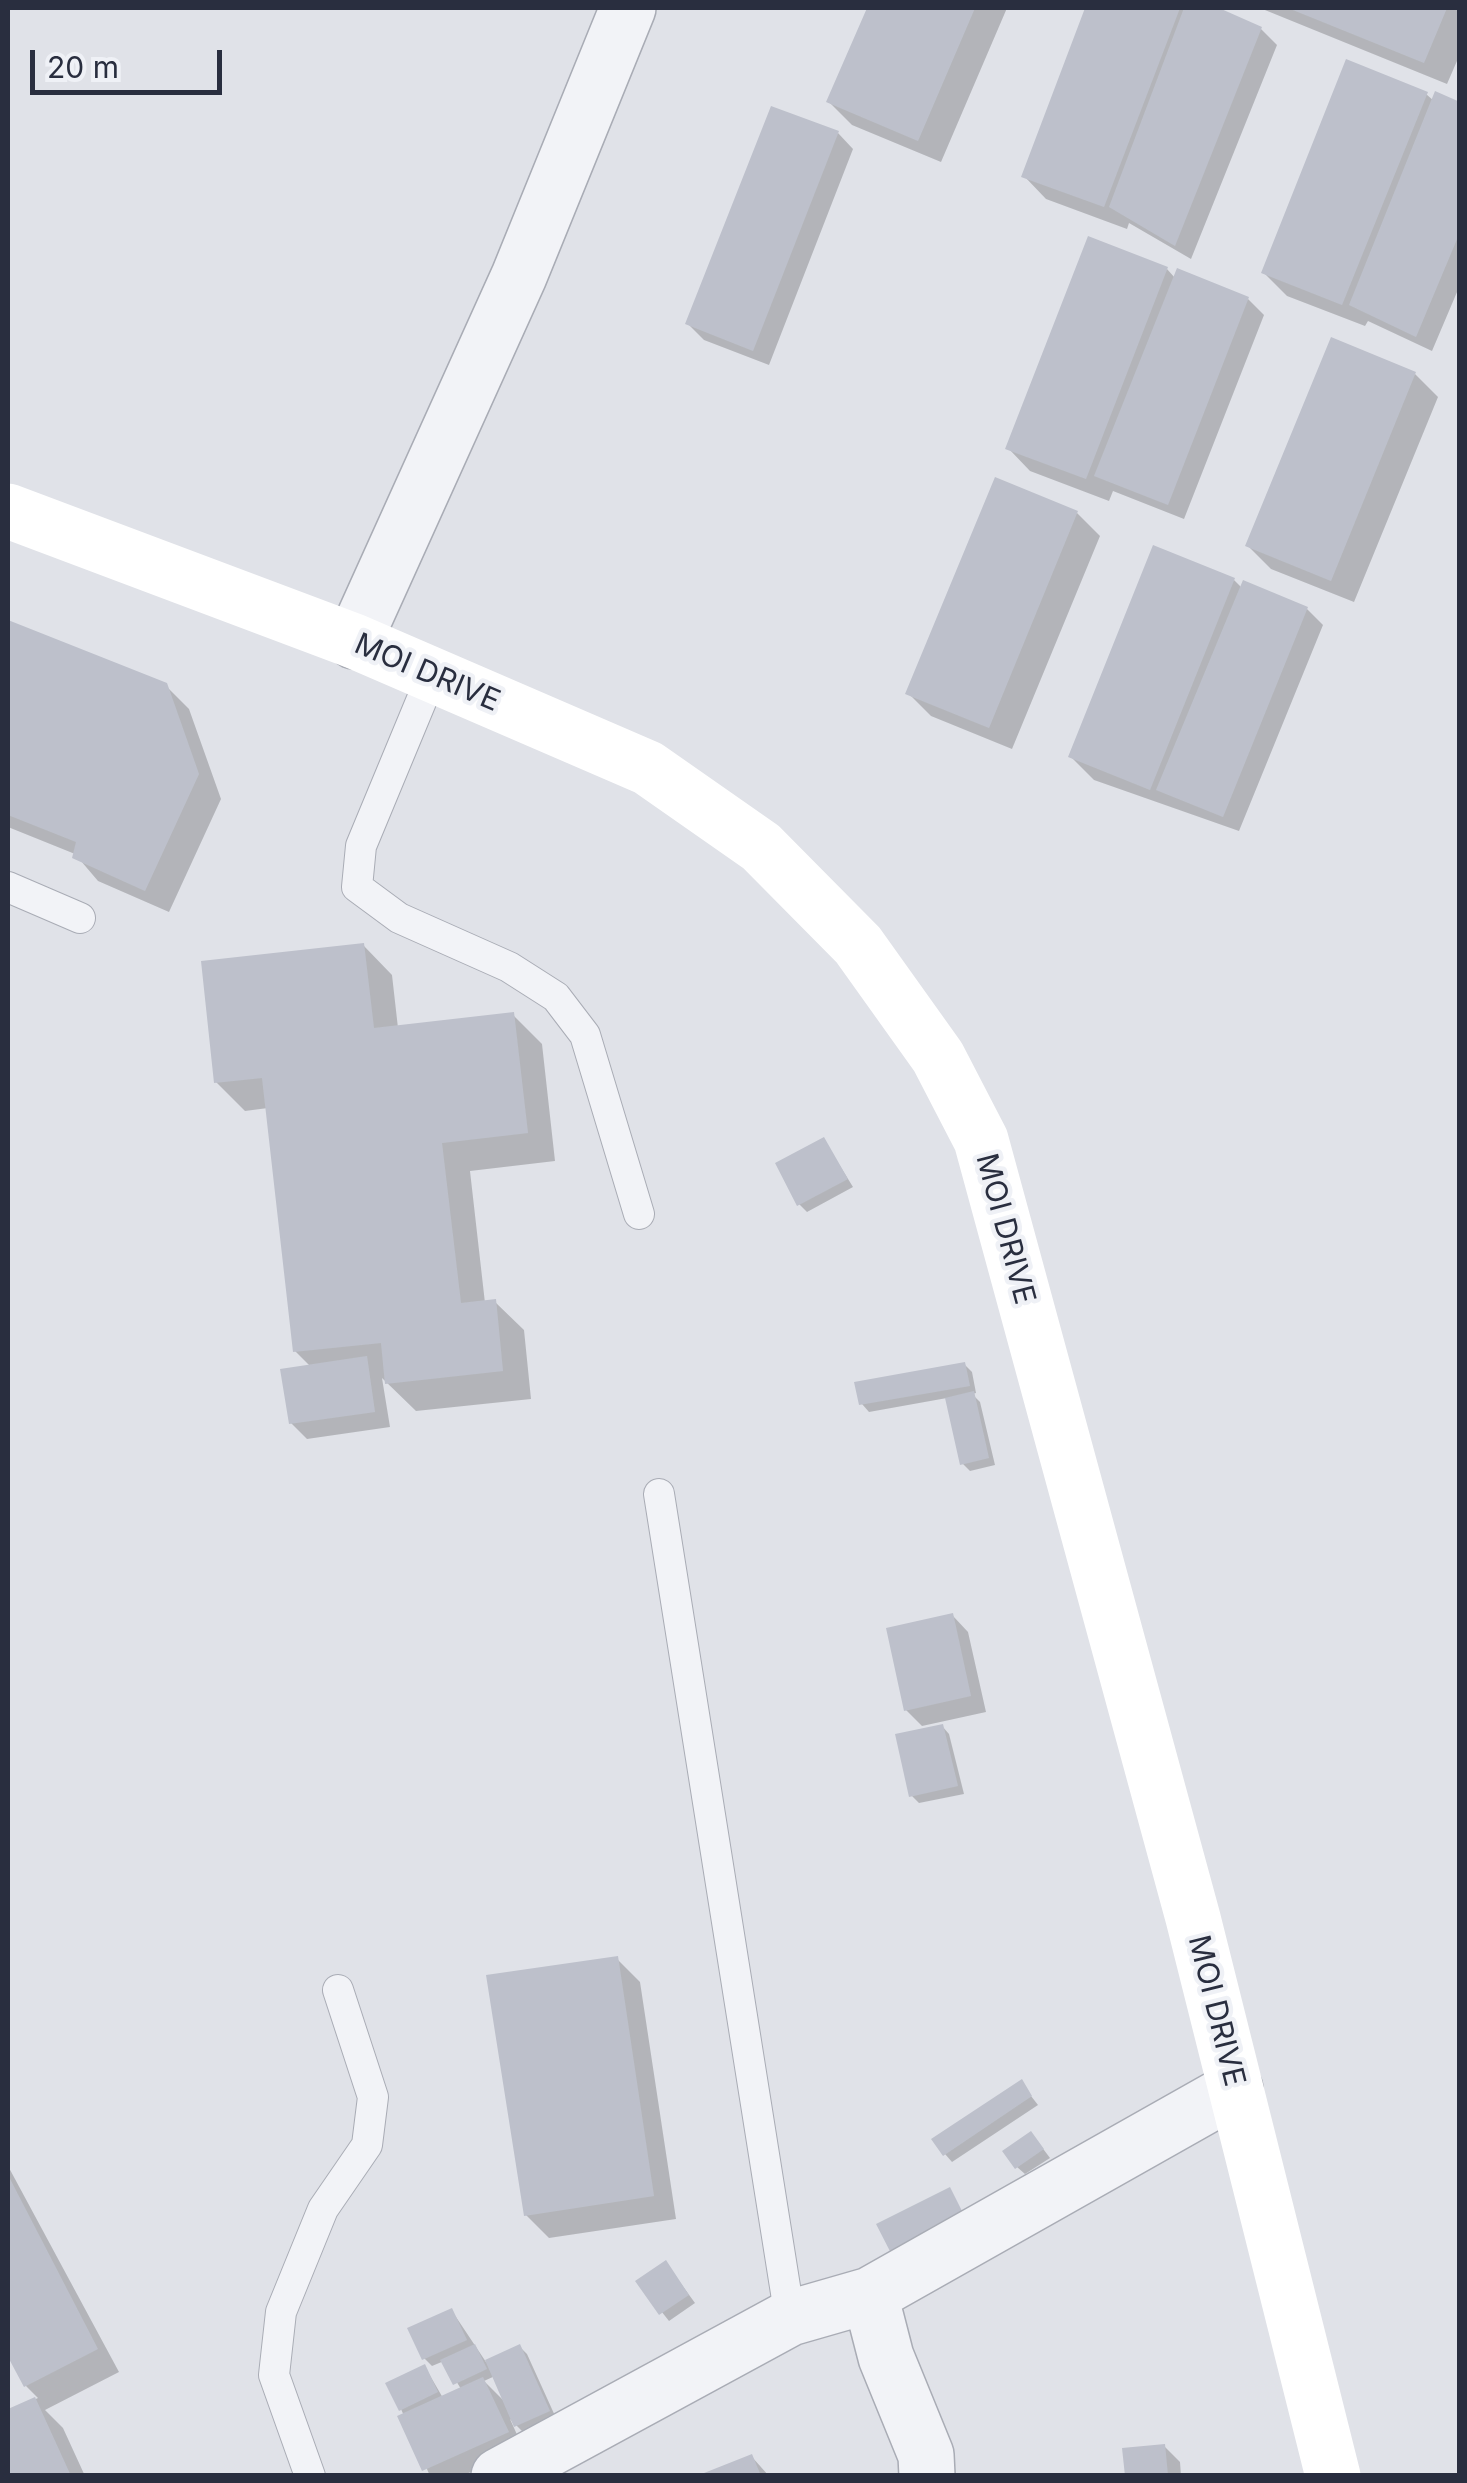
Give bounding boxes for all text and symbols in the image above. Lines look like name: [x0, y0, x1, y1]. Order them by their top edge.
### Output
scale bar: [35, 30, 228, 92]
text: 20 m: [47, 49, 119, 85]
street label: MOI DRIVE: [349, 626, 505, 720]
street label: MOI DRIVE: [968, 1150, 1042, 1308]
street label: MOI DRIVE: [1180, 1932, 1252, 2090]

